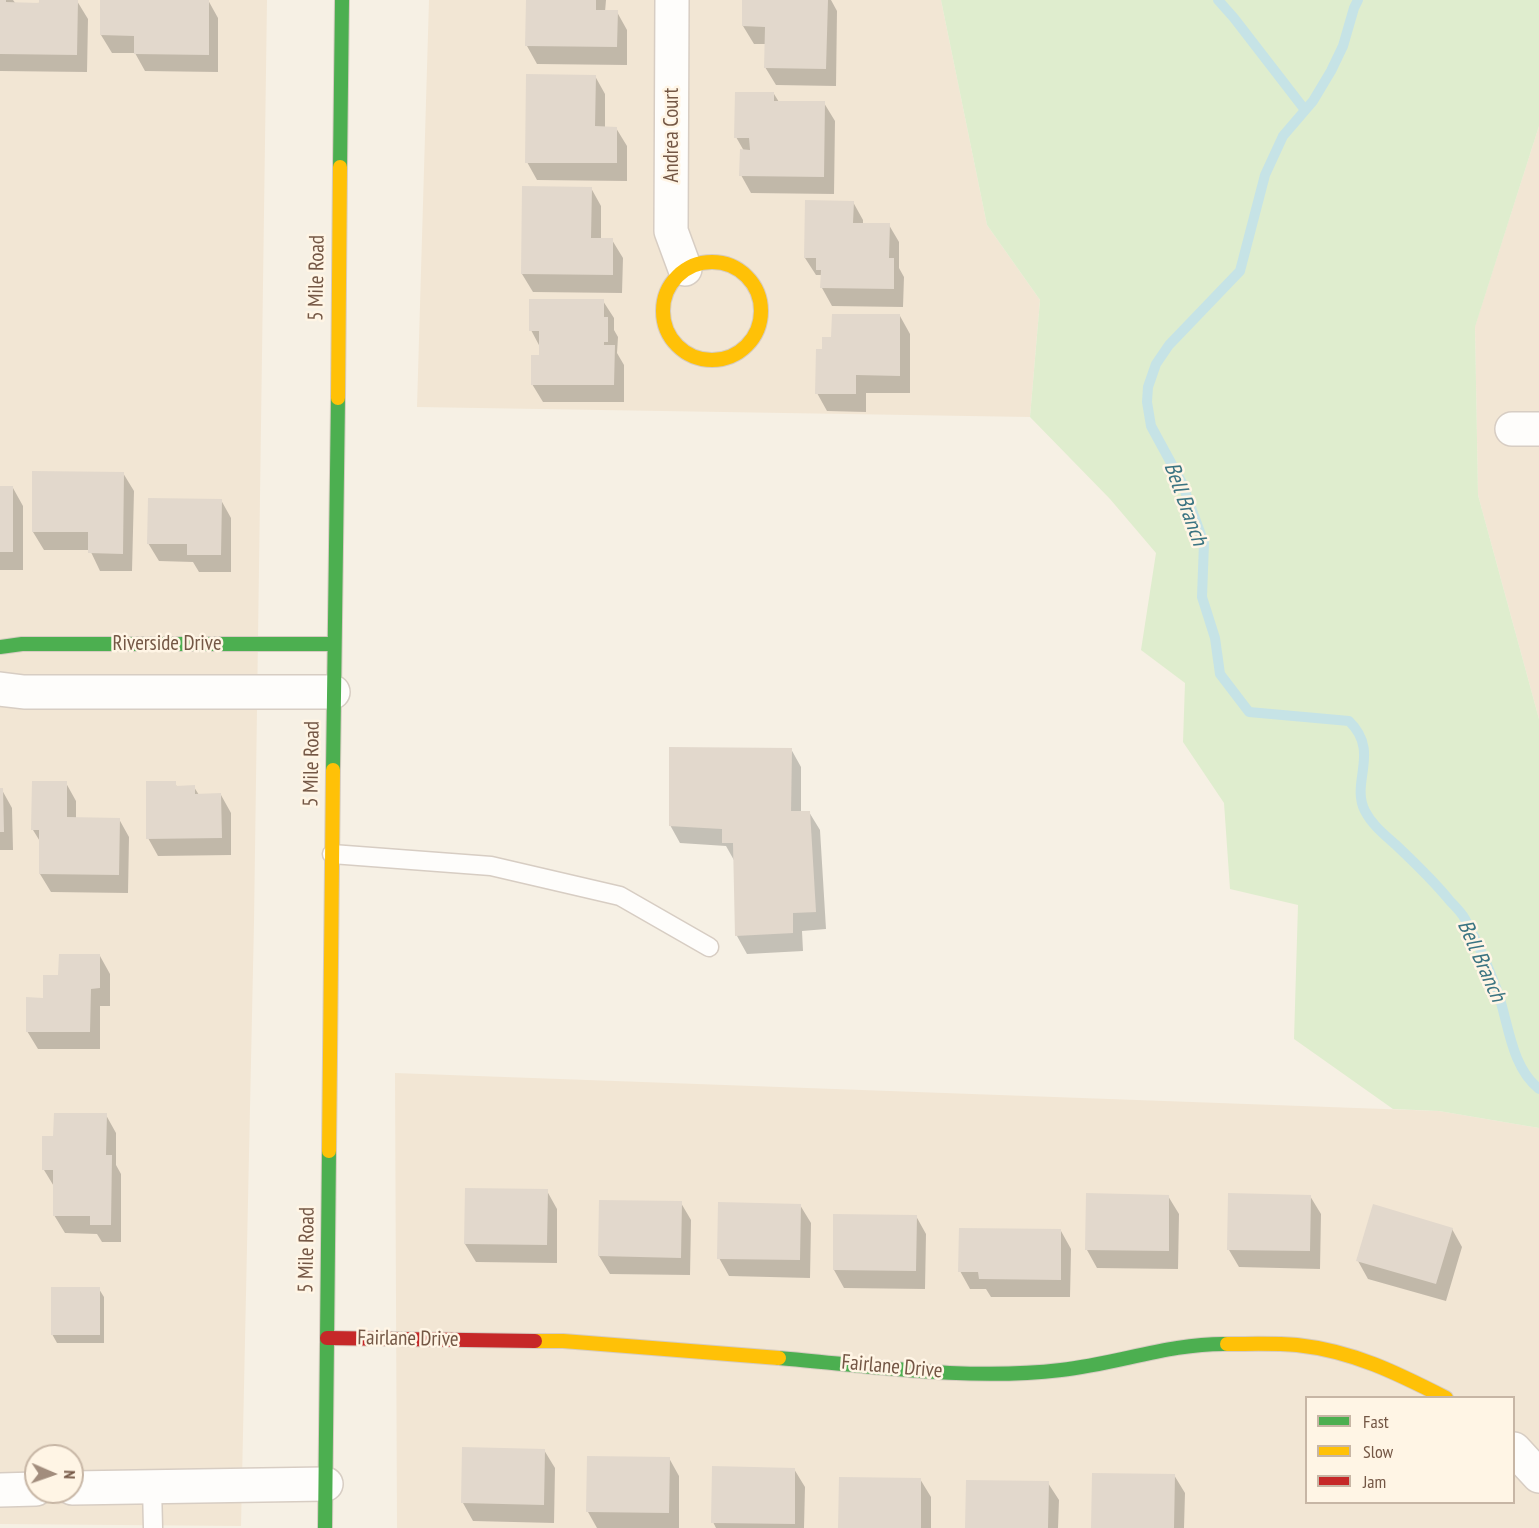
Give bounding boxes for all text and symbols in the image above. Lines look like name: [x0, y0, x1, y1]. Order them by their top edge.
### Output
street label: Andrea Court: [659, 88, 685, 182]
street label: 5 Mile Road: [304, 235, 330, 321]
water label: Bell Branch: [1158, 459, 1212, 549]
street label: Riverside Drive: [112, 631, 222, 657]
street label: 5 Mile Road: [299, 721, 325, 807]
water label: Bell Branch: [1451, 916, 1511, 1006]
street label: 5 Mile Road: [294, 1207, 320, 1293]
street label: Fairlane Drive: [357, 1326, 459, 1352]
street label: Fairlane Drive: [841, 1350, 943, 1384]
legend: [1305, 1396, 1515, 1504]
text: Fast: [1363, 1410, 1389, 1433]
text: Slow: [1363, 1440, 1393, 1463]
north arrow: [24, 1444, 84, 1504]
text: N: [60, 1470, 80, 1479]
text: Jam: [1363, 1470, 1386, 1493]

